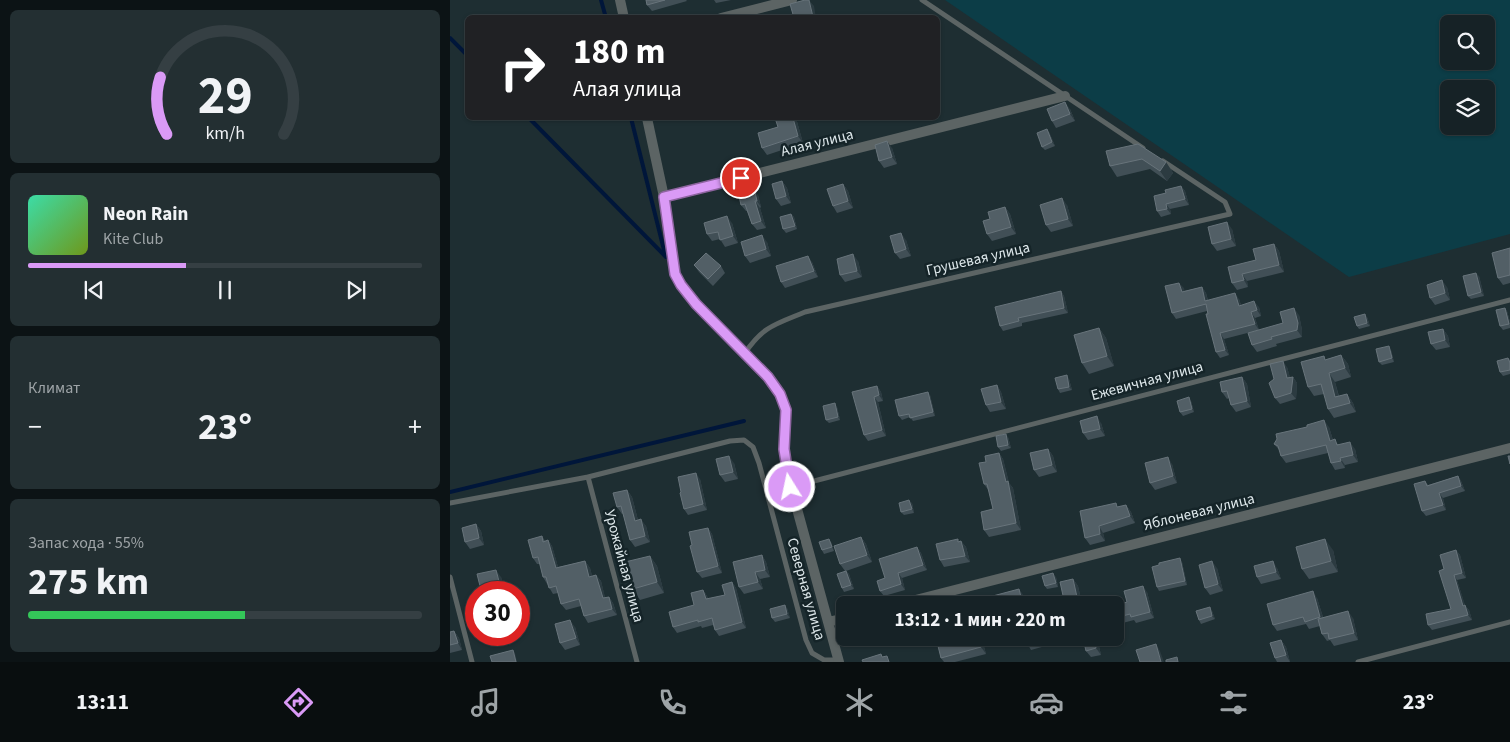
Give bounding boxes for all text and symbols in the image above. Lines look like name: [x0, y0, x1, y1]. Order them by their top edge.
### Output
map controls: [1440, 15, 1495, 135]
button: search: [1440, 15, 1495, 70]
text: 180 m: [573, 27, 665, 77]
icon: right: [490, 35, 555, 100]
text: 29: [198, 60, 252, 134]
text: Алая улица: [573, 73, 682, 105]
button: layers: [1440, 80, 1495, 135]
text: km/h: [205, 121, 245, 146]
street label: Алая улица: [779, 124, 855, 162]
pin: [720, 157, 762, 199]
icon: arrive: [727, 164, 755, 192]
text: Neon Rain: [103, 201, 188, 228]
text: Kite Club: [103, 228, 163, 250]
street label: Грушевая улица: [924, 237, 1032, 281]
icon: previous: [80, 276, 108, 304]
icon: pause: [211, 276, 239, 304]
icon: next: [342, 276, 370, 304]
street label: Ежевичная улица: [1089, 356, 1205, 406]
text: Климат: [28, 377, 80, 399]
text: 23°: [198, 400, 252, 454]
text: −: [28, 407, 42, 447]
text: +: [408, 407, 422, 447]
position arrow: [763, 460, 815, 512]
street label: Яблоневая улица: [1141, 488, 1257, 536]
street label: Урожайная улица: [599, 507, 649, 625]
text: Запас хода · 55%: [28, 532, 144, 554]
street label: Северная улица: [781, 535, 831, 643]
text: 275 km: [28, 555, 149, 609]
speed limit sign: 30: [465, 581, 530, 646]
text: 13:12 · 1 мин · 220 m: [894, 607, 1066, 634]
icon: directions: [281, 685, 316, 720]
icon: music: [468, 685, 503, 720]
icon: phone: [655, 685, 690, 720]
icon: climate: [842, 685, 877, 720]
icon: car: [1029, 685, 1064, 720]
icon: filters: [1216, 685, 1251, 720]
text: 13:11: [76, 686, 129, 718]
text: 23°: [1403, 686, 1434, 718]

